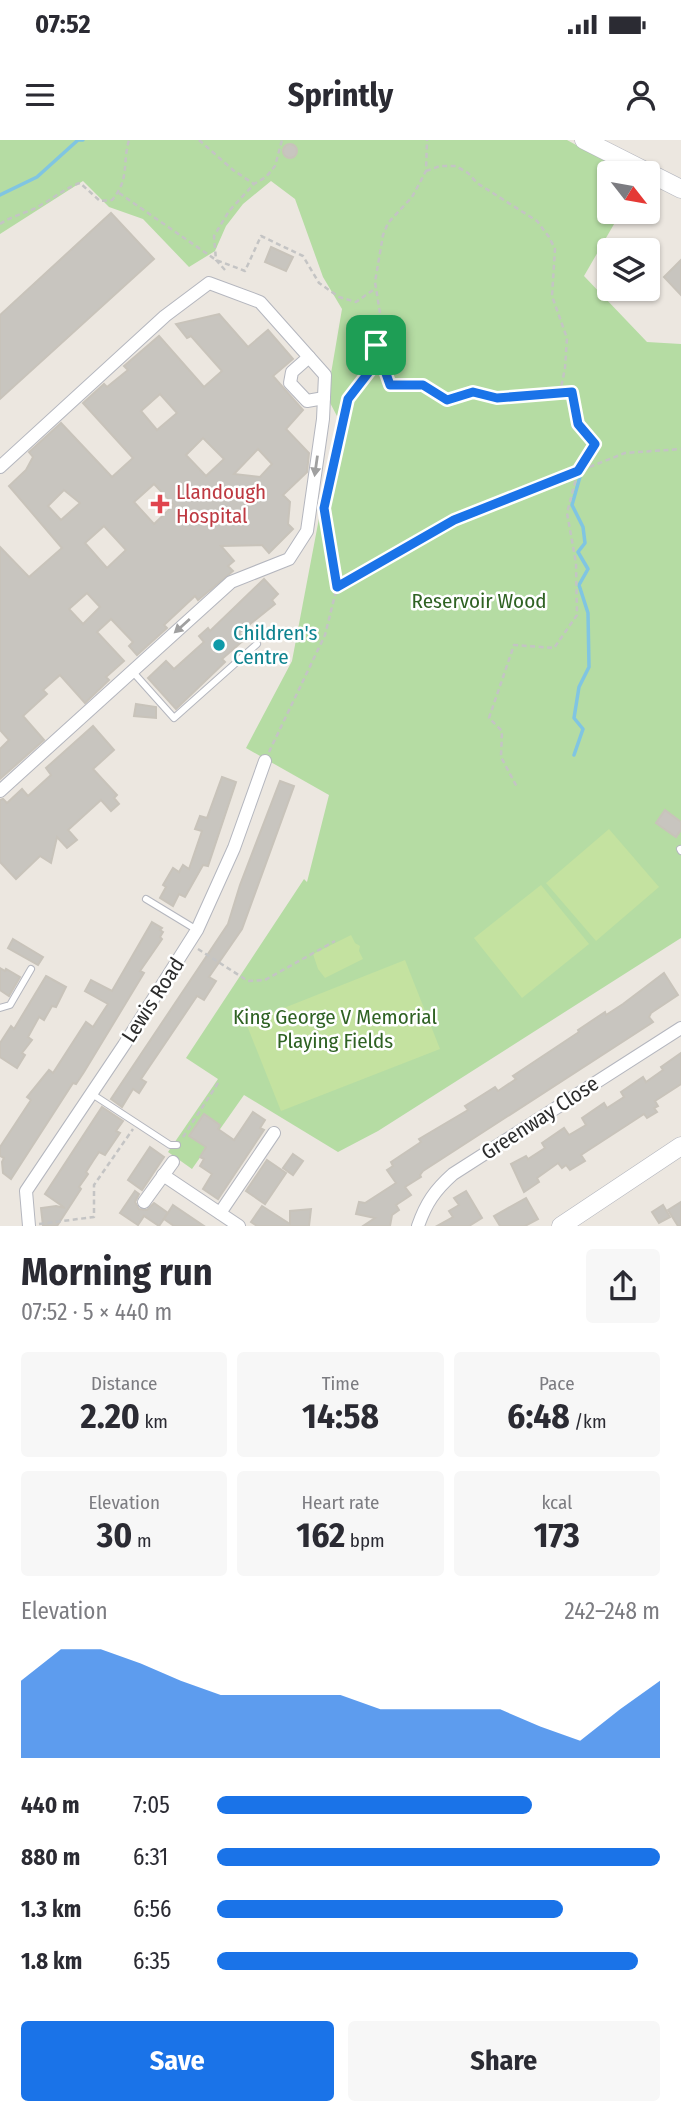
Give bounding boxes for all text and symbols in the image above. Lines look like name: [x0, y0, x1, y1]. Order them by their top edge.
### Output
text: 07:52: [35, 9, 90, 40]
icon: menu: [21, 76, 59, 114]
text: Sprintly: [288, 76, 393, 114]
icon: person: [622, 76, 660, 114]
north arrow: [597, 161, 660, 224]
map controls: [597, 161, 660, 301]
button: layers: [597, 238, 660, 301]
pin: [346, 315, 406, 375]
icon: arrive: [357, 326, 395, 364]
one-way arrow: [311, 455, 322, 477]
place label: Llandough Hospital: [176, 479, 266, 529]
marker: Llandough Hospital: [150, 494, 170, 514]
park label: Reservoir Wood: [412, 588, 546, 614]
one-way arrow: [173, 618, 191, 634]
place label: Children's Centre: [233, 620, 318, 670]
marker: Children's Centre: [211, 637, 227, 653]
street label: Lewis Road: [116, 953, 190, 1047]
park label: King George V Memorial Playing Fields: [233, 1004, 437, 1054]
street label: Greenway Close: [476, 1070, 604, 1166]
text: Morning run: [21, 1249, 213, 1295]
button: share: [586, 1249, 660, 1323]
text: 07:52 · 5 × 440 m: [21, 1298, 172, 1326]
text: Distance: [91, 1372, 157, 1395]
text: Time: [322, 1372, 359, 1395]
text: Pace: [539, 1372, 575, 1395]
text: 2.20: [80, 1395, 140, 1437]
text: 14:58: [302, 1395, 379, 1437]
text: 6:48: [507, 1395, 570, 1437]
text: km: [140, 1410, 168, 1433]
text: /km: [570, 1410, 607, 1433]
text: Elevation: [88, 1491, 160, 1514]
text: Heart rate: [301, 1491, 380, 1514]
text: kcal: [541, 1491, 572, 1514]
text: 30: [97, 1514, 132, 1556]
text: 162: [296, 1514, 345, 1556]
text: 173: [534, 1514, 580, 1556]
text: m: [132, 1529, 152, 1552]
text: bpm: [345, 1529, 385, 1552]
text: Elevation: [21, 1597, 108, 1625]
text: 242–248 m: [564, 1597, 660, 1625]
text: 440 m: [21, 1791, 80, 1819]
text: 7:05: [133, 1791, 170, 1819]
text: 880 m: [21, 1843, 80, 1871]
text: 6:31: [133, 1843, 168, 1871]
text: 1.3 km: [21, 1895, 81, 1923]
text: 6:56: [133, 1895, 171, 1923]
text: 1.8 km: [21, 1947, 82, 1975]
text: 6:35: [133, 1947, 170, 1975]
button: Save: [21, 2021, 334, 2101]
button: Share: [348, 2021, 660, 2101]

